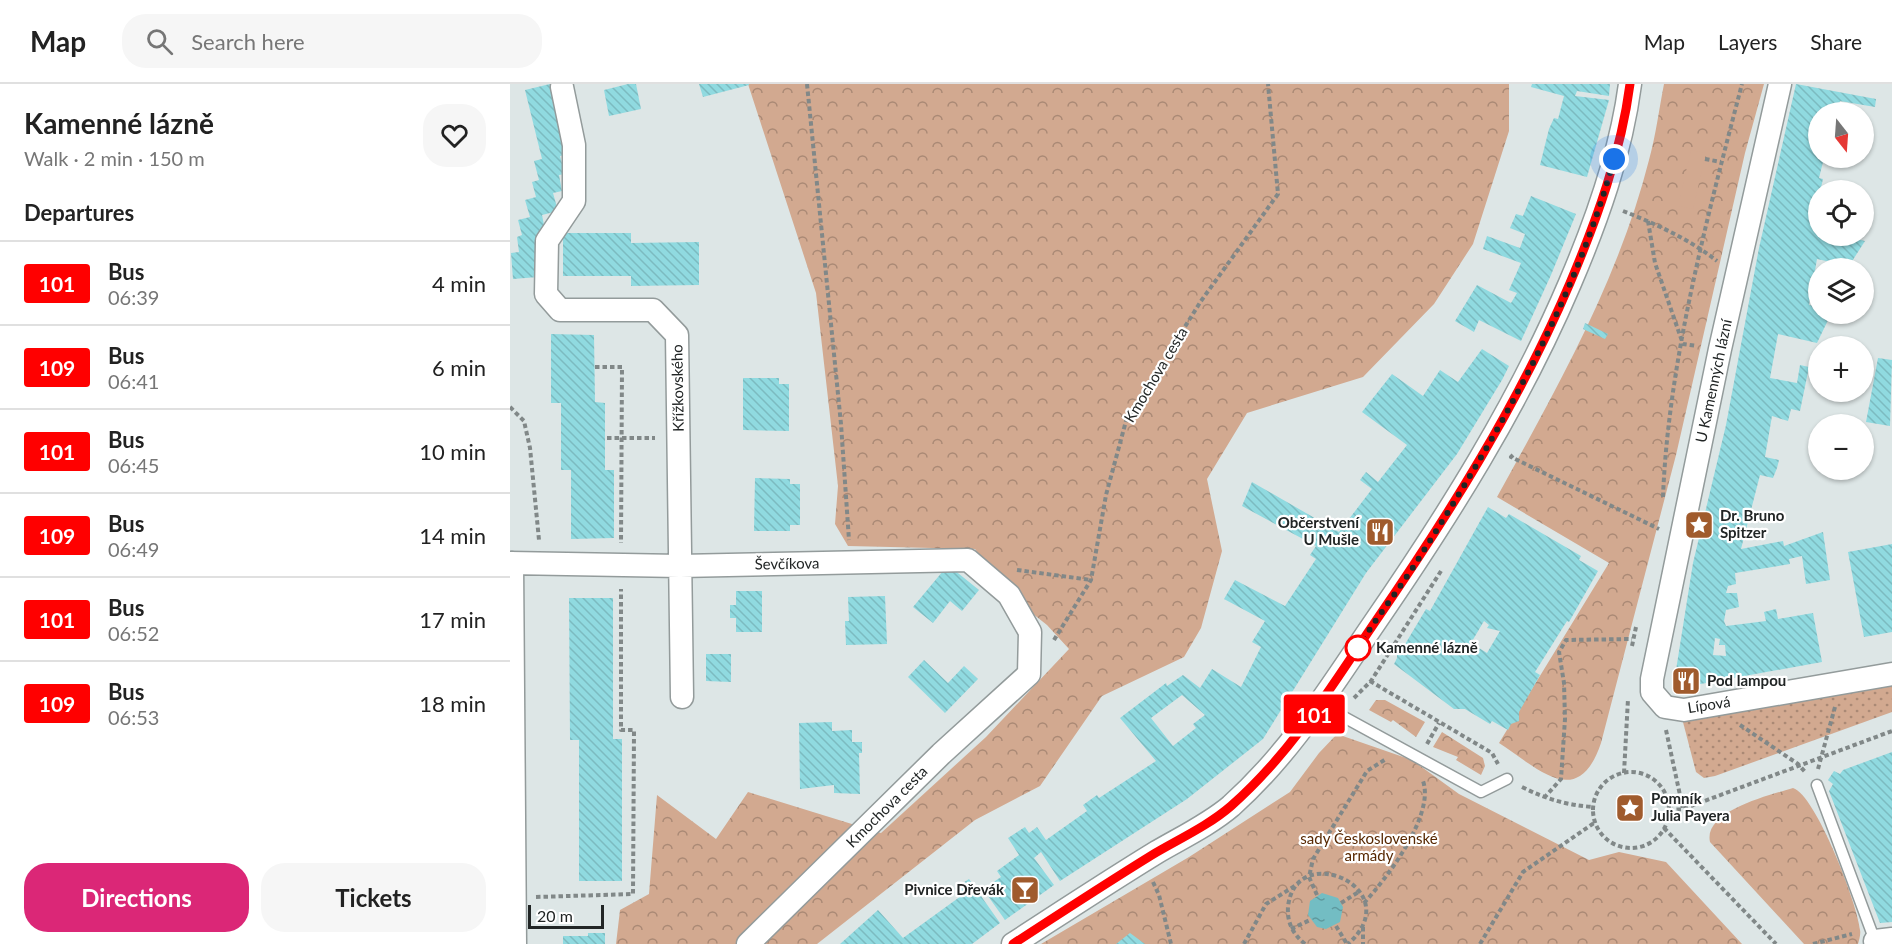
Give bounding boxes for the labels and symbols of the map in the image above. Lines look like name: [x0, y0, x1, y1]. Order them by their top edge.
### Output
north arrow: [1808, 102, 1874, 168]
your location: [1599, 144, 1629, 174]
street label: U Kamenných lázní: [1691, 316, 1735, 444]
street label: Kmochova cesta: [1120, 324, 1191, 425]
street label: Křížkovského: [667, 344, 687, 432]
place label: Dr. Bruno Spitzer: [1720, 506, 1785, 541]
place icon: Dr. Bruno Spitzer: [1683, 509, 1715, 541]
place label: Občerstvení U Mušle: [1278, 513, 1360, 548]
restaurant icon: Občerstvení U Mušle: [1364, 516, 1396, 548]
street label: Ševčíkova: [754, 553, 820, 573]
marker: Kamenné lázně: [1345, 635, 1371, 661]
place label: Kamenné lázně: [1376, 638, 1478, 656]
restaurant icon: Pod lampou: [1670, 665, 1702, 697]
place label: Pod lampou: [1707, 671, 1786, 689]
street label: Lípová: [1686, 692, 1732, 716]
line badge: 101: [1280, 694, 1348, 734]
street label: Kmochova cesta: [842, 762, 931, 851]
place label: Pomník Julia Payera: [1651, 789, 1730, 824]
place icon: Pomník Julia Payera: [1614, 792, 1646, 824]
park label: sady Československé armády: [1300, 829, 1438, 864]
bar icon: Pivnice Dřevák: [1009, 874, 1041, 906]
place label: Pivnice Dřevák: [904, 880, 1005, 898]
scale bar: [528, 902, 604, 930]

